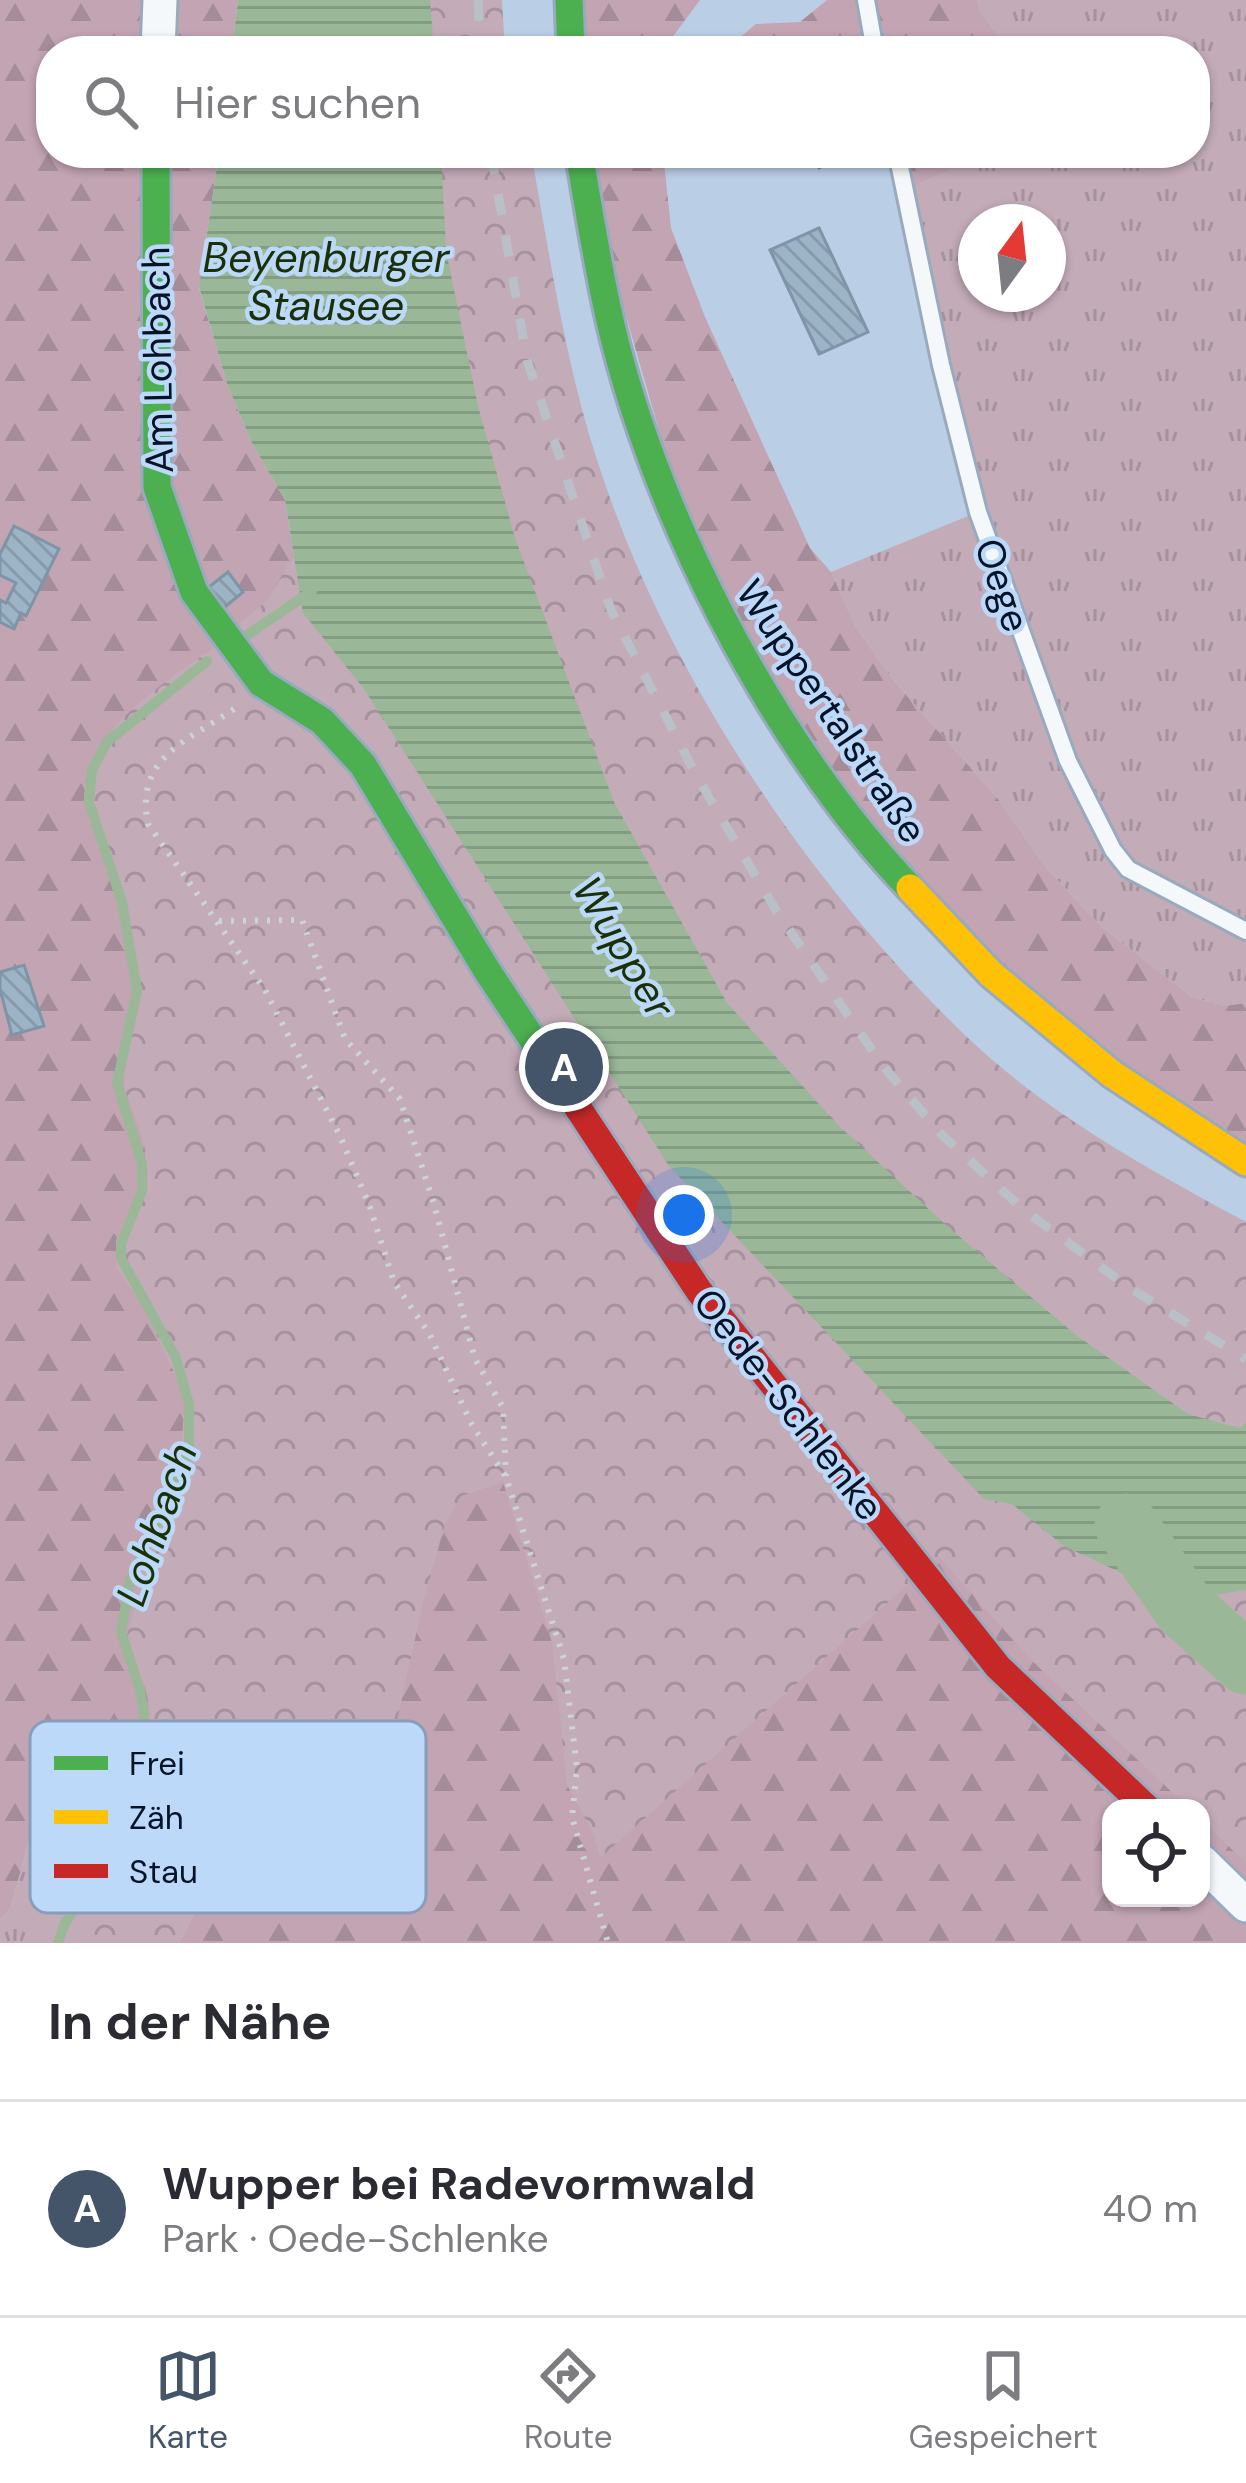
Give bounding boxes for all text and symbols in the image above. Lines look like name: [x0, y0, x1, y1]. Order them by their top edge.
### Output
search box: [36, 36, 1210, 168]
icon: search: [78, 69, 144, 135]
text: Hier suchen: [174, 73, 421, 132]
north arrow: [958, 204, 1066, 312]
water label: Beyenburger Stausee: [203, 230, 451, 333]
street label: Am Lohbach: [130, 246, 185, 474]
street label: Oege: [963, 532, 1042, 639]
street label: Wuppertalstraße: [725, 570, 939, 853]
water label: Wupper: [560, 866, 688, 1030]
pin: A: [525, 1022, 603, 1112]
your location: [654, 1185, 714, 1245]
street label: Oede-Schlenke: [682, 1278, 895, 1531]
water label: Lohbach: [103, 1436, 210, 1613]
legend: [30, 1721, 426, 1913]
text: Frei: [129, 1742, 185, 1785]
text: Zäh: [129, 1796, 184, 1839]
map controls: [1102, 1799, 1210, 1907]
button: locate: [1102, 1799, 1210, 1907]
text: Stau: [129, 1850, 198, 1893]
text: In der Nähe: [48, 1988, 332, 2055]
text: Wupper bei Radevormwald: [162, 2154, 755, 2213]
text: A: [73, 2183, 101, 2234]
text: 40 m: [1103, 2183, 1198, 2234]
text: Park · Oede-Schlenke: [162, 2213, 549, 2264]
tab: Karte: [148, 2343, 228, 2458]
tab: Route: [524, 2343, 612, 2458]
tab: Gespeichert: [909, 2343, 1098, 2458]

